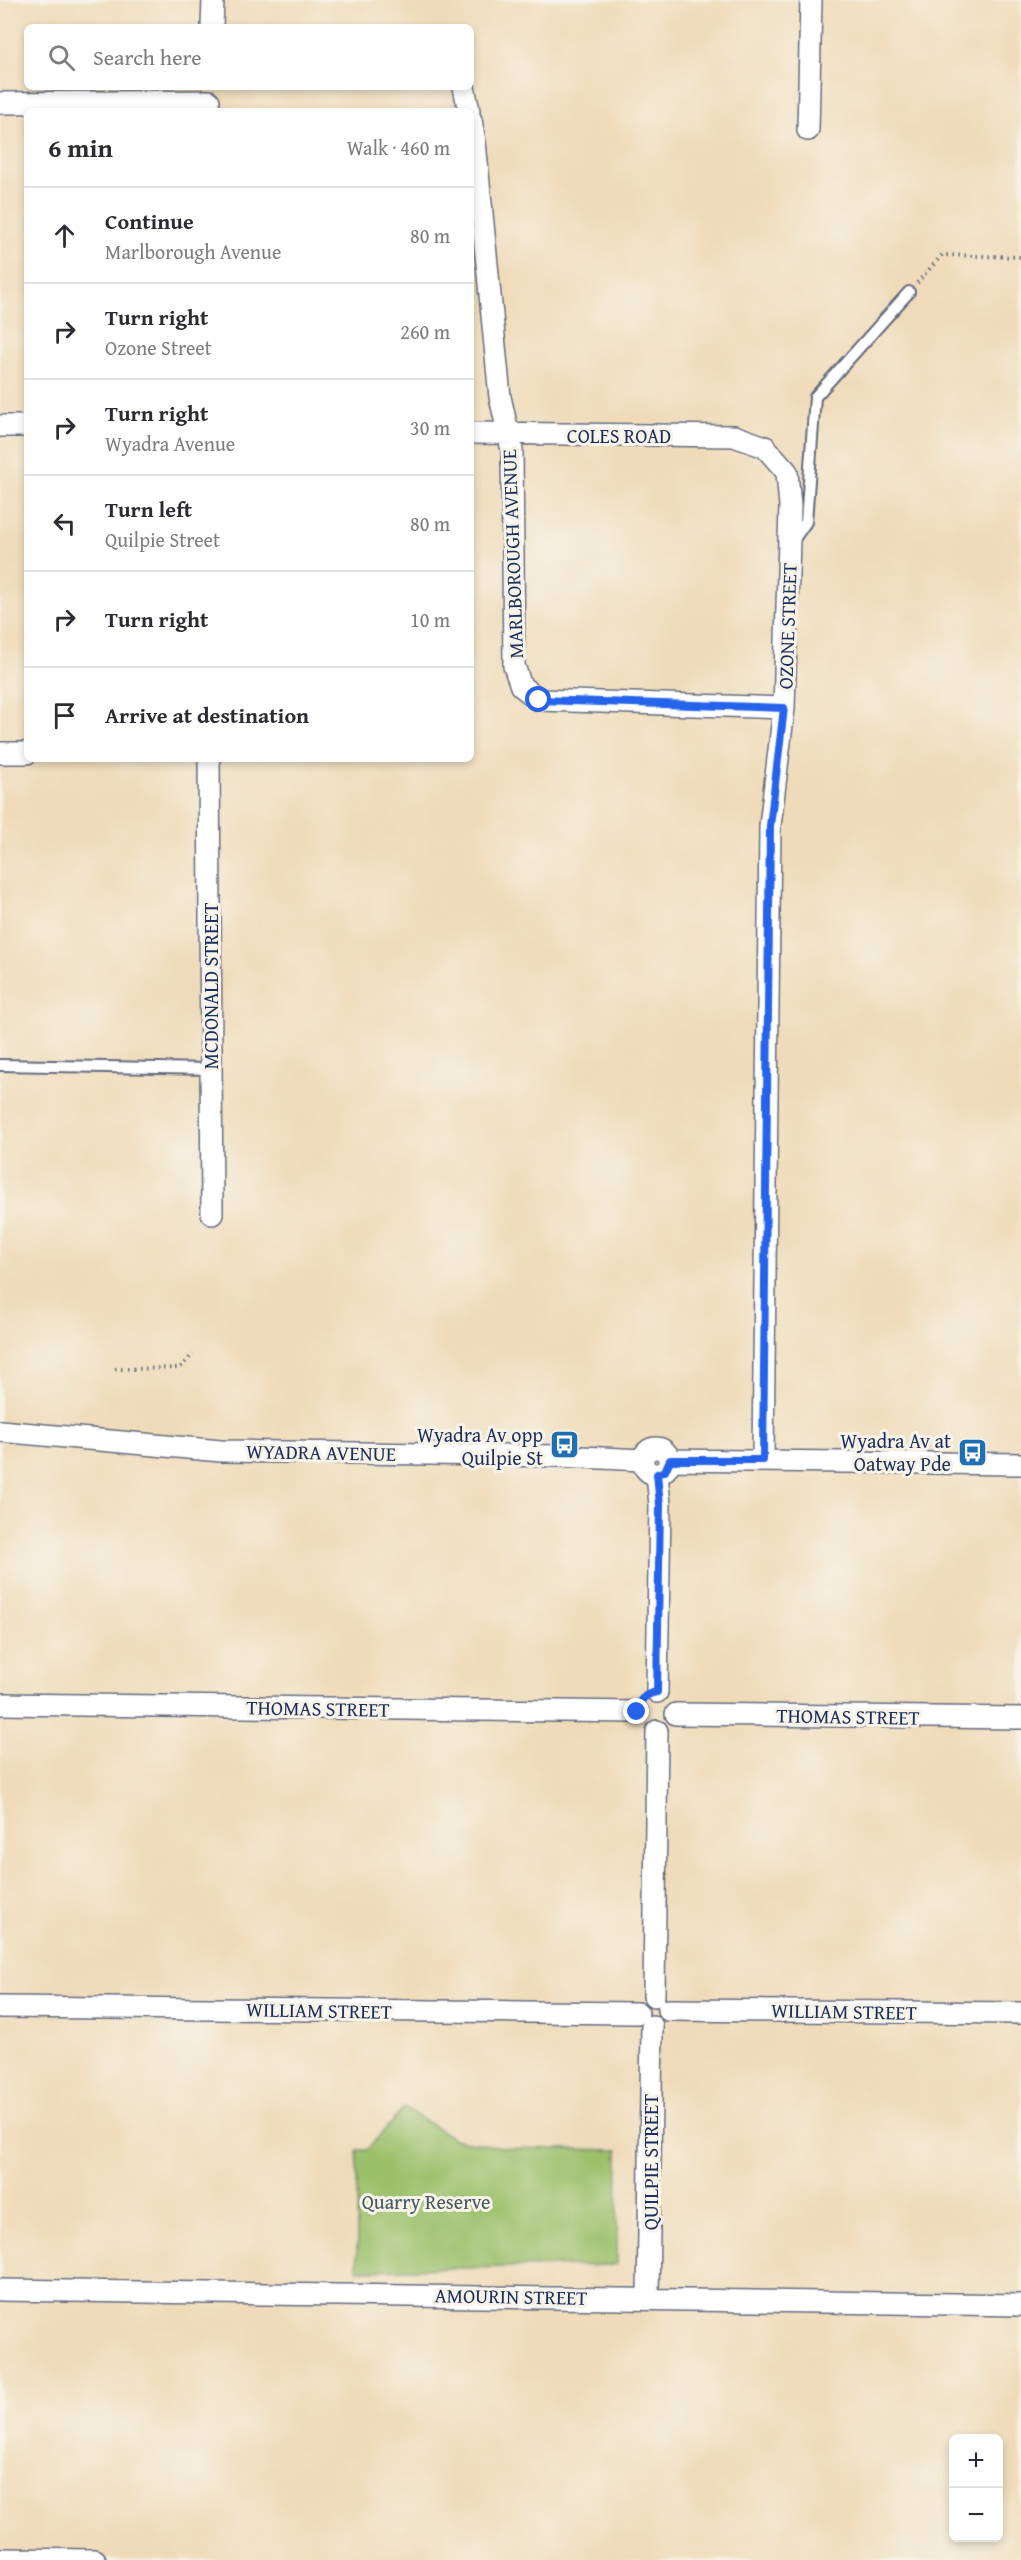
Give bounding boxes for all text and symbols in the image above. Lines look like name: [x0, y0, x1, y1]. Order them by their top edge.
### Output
search box: [24, 24, 474, 90]
icon: search: [45, 41, 78, 74]
text: Search here: [93, 41, 202, 73]
text: 6 min: [48, 128, 113, 167]
text: Walk · 460 m: [347, 133, 450, 162]
text: Continue: [105, 205, 194, 237]
icon: ahead: [48, 219, 81, 252]
text: 80 m: [410, 221, 450, 250]
text: Marlborough Avenue: [105, 237, 281, 266]
text: Turn right: [105, 301, 208, 333]
icon: right: [48, 315, 81, 348]
text: 260 m: [400, 317, 450, 346]
text: Ozone Street: [105, 333, 212, 362]
text: Turn right: [105, 397, 208, 429]
icon: right: [48, 411, 81, 444]
text: 30 m: [410, 413, 450, 442]
street label: COLES ROAD: [567, 421, 671, 450]
text: Wyadra Avenue: [105, 429, 235, 458]
street label: MARLBOROUGH AVENUE: [494, 449, 530, 659]
text: Turn left: [105, 493, 192, 525]
icon: left: [48, 507, 81, 540]
text: 80 m: [410, 509, 450, 538]
text: Quilpie Street: [105, 525, 220, 554]
street label: OZONE STREET: [770, 562, 804, 690]
icon: right: [48, 603, 81, 636]
text: Turn right: [105, 603, 208, 635]
text: 10 m: [410, 605, 450, 634]
route start: [525, 686, 551, 712]
icon: arrive: [48, 699, 81, 732]
text: Arrive at destination: [105, 699, 309, 731]
street label: MCDONALD STREET: [196, 902, 225, 1070]
place label: Wyadra Av opp Quilpie St: [417, 1420, 543, 1472]
place label: Wyadra Av at Oatway Pde: [840, 1426, 951, 1478]
bus stop icon: Wyadra Av opp Quilpie St: [548, 1429, 580, 1461]
street label: WYADRA AVENUE: [246, 1436, 396, 1468]
bus stop icon: Wyadra Av at Oatway Pde: [956, 1436, 988, 1468]
street label: THOMAS STREET: [246, 1692, 390, 1724]
route end: [623, 1698, 649, 1724]
street label: THOMAS STREET: [776, 1700, 920, 1732]
street label: WILLIAM STREET: [246, 1994, 392, 2026]
street label: WILLIAM STREET: [771, 1995, 917, 2027]
street label: QUILPIE STREET: [636, 2094, 665, 2230]
park label: Quarry Reserve: [362, 2187, 490, 2216]
street label: AMOURIN STREET: [434, 2280, 588, 2312]
map controls: [949, 2434, 1003, 2542]
button: +: [949, 2434, 1003, 2488]
button: −: [949, 2488, 1003, 2542]

